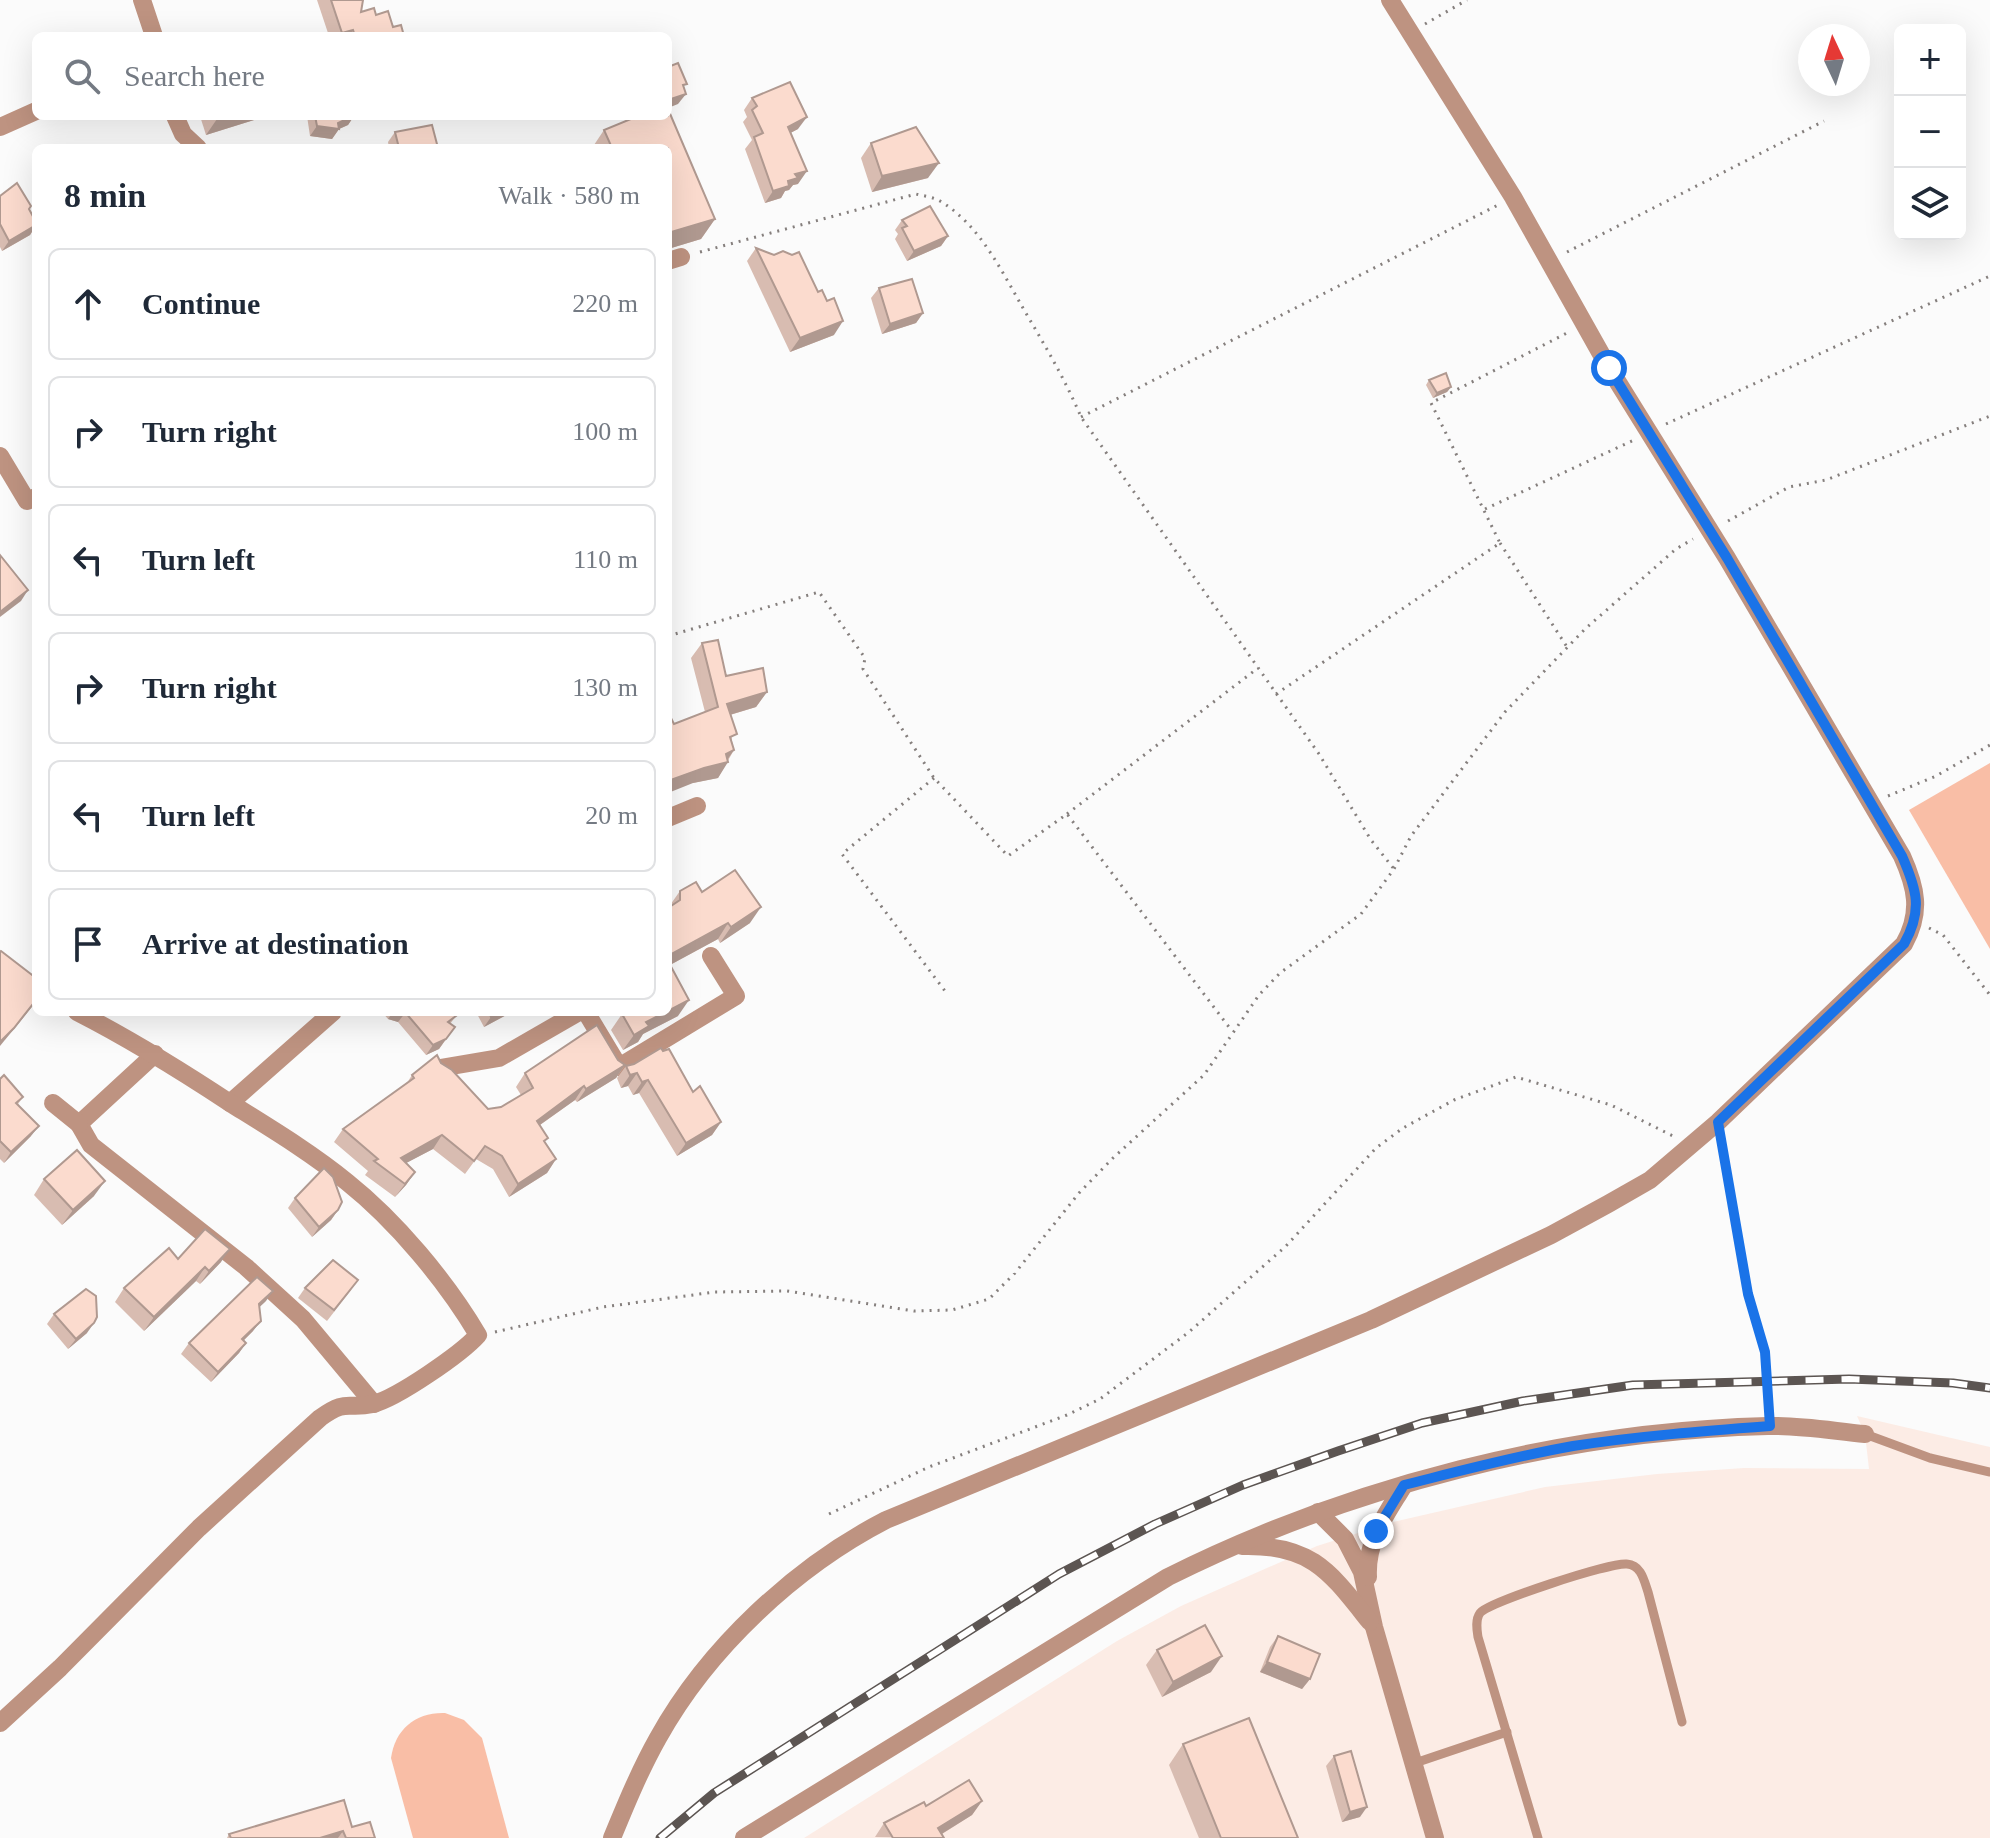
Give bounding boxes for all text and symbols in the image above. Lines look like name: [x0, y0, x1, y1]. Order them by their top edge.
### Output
north arrow: [1798, 24, 1870, 96]
map controls: [1894, 24, 1966, 240]
button: +: [1894, 24, 1966, 96]
search box: [32, 32, 672, 120]
icon: search: [60, 54, 104, 98]
text: Search here: [124, 59, 265, 92]
button: −: [1894, 96, 1966, 168]
button: layers: [1894, 168, 1966, 240]
text: 8 min: [64, 177, 146, 214]
text: Walk · 580 m: [498, 181, 640, 210]
icon: ahead: [66, 282, 110, 326]
text: Continue: [142, 287, 260, 320]
text: 220 m: [572, 289, 638, 318]
route start: [1591, 350, 1627, 386]
icon: right: [66, 410, 110, 454]
text: Turn right: [142, 415, 277, 448]
text: 100 m: [572, 417, 638, 446]
icon: left: [66, 538, 110, 582]
text: Turn left: [142, 543, 255, 576]
text: 110 m: [573, 545, 638, 574]
icon: right: [66, 666, 110, 710]
text: Turn right: [142, 671, 277, 704]
text: 130 m: [572, 673, 638, 702]
icon: left: [66, 794, 110, 838]
text: Turn left: [142, 799, 255, 832]
text: 20 m: [585, 801, 638, 830]
icon: arrive: [66, 922, 110, 966]
text: Arrive at destination: [142, 927, 409, 960]
route end: [1358, 1513, 1394, 1549]

